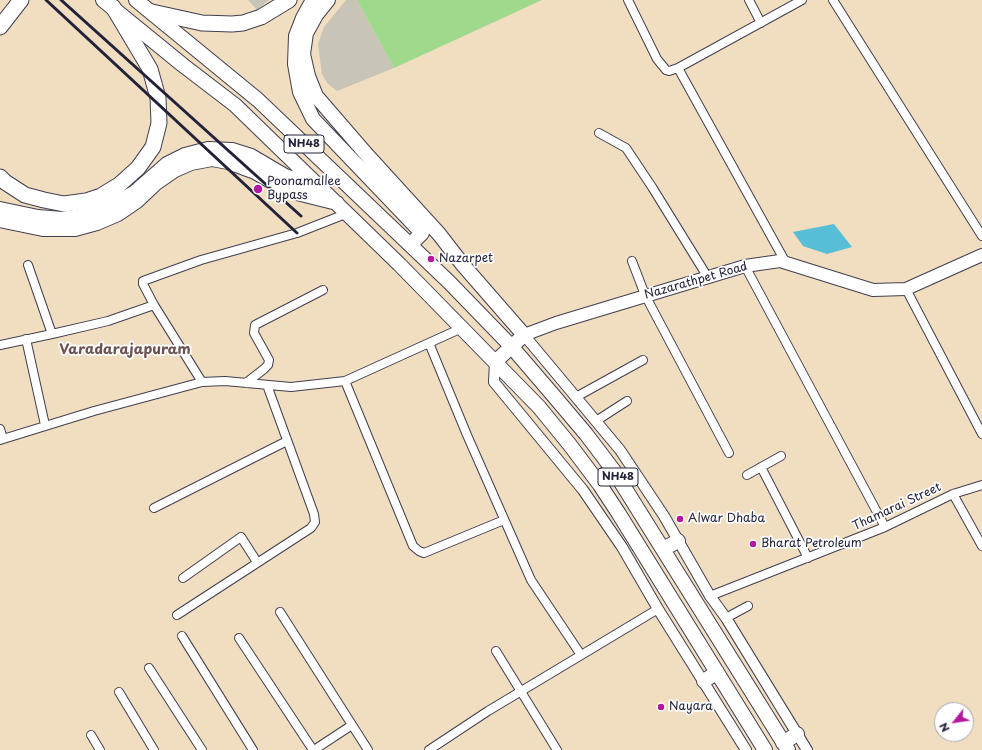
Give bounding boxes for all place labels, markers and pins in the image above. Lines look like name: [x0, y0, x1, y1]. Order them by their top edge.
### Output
place label: Poonamallee Bypass: [267, 175, 341, 203]
marker: Poonamallee Bypass: [252, 183, 264, 195]
place label: Nazarpet: [439, 252, 493, 266]
marker: Nazarpet: [426, 254, 436, 264]
place label: Alwar Dhaba: [688, 512, 765, 526]
marker: Alwar Dhaba: [675, 514, 685, 524]
place label: Bharat Petroleum: [761, 537, 862, 551]
marker: Bharat Petroleum: [748, 539, 758, 549]
place label: Nayara: [669, 700, 713, 714]
marker: Nayara: [656, 702, 666, 712]

